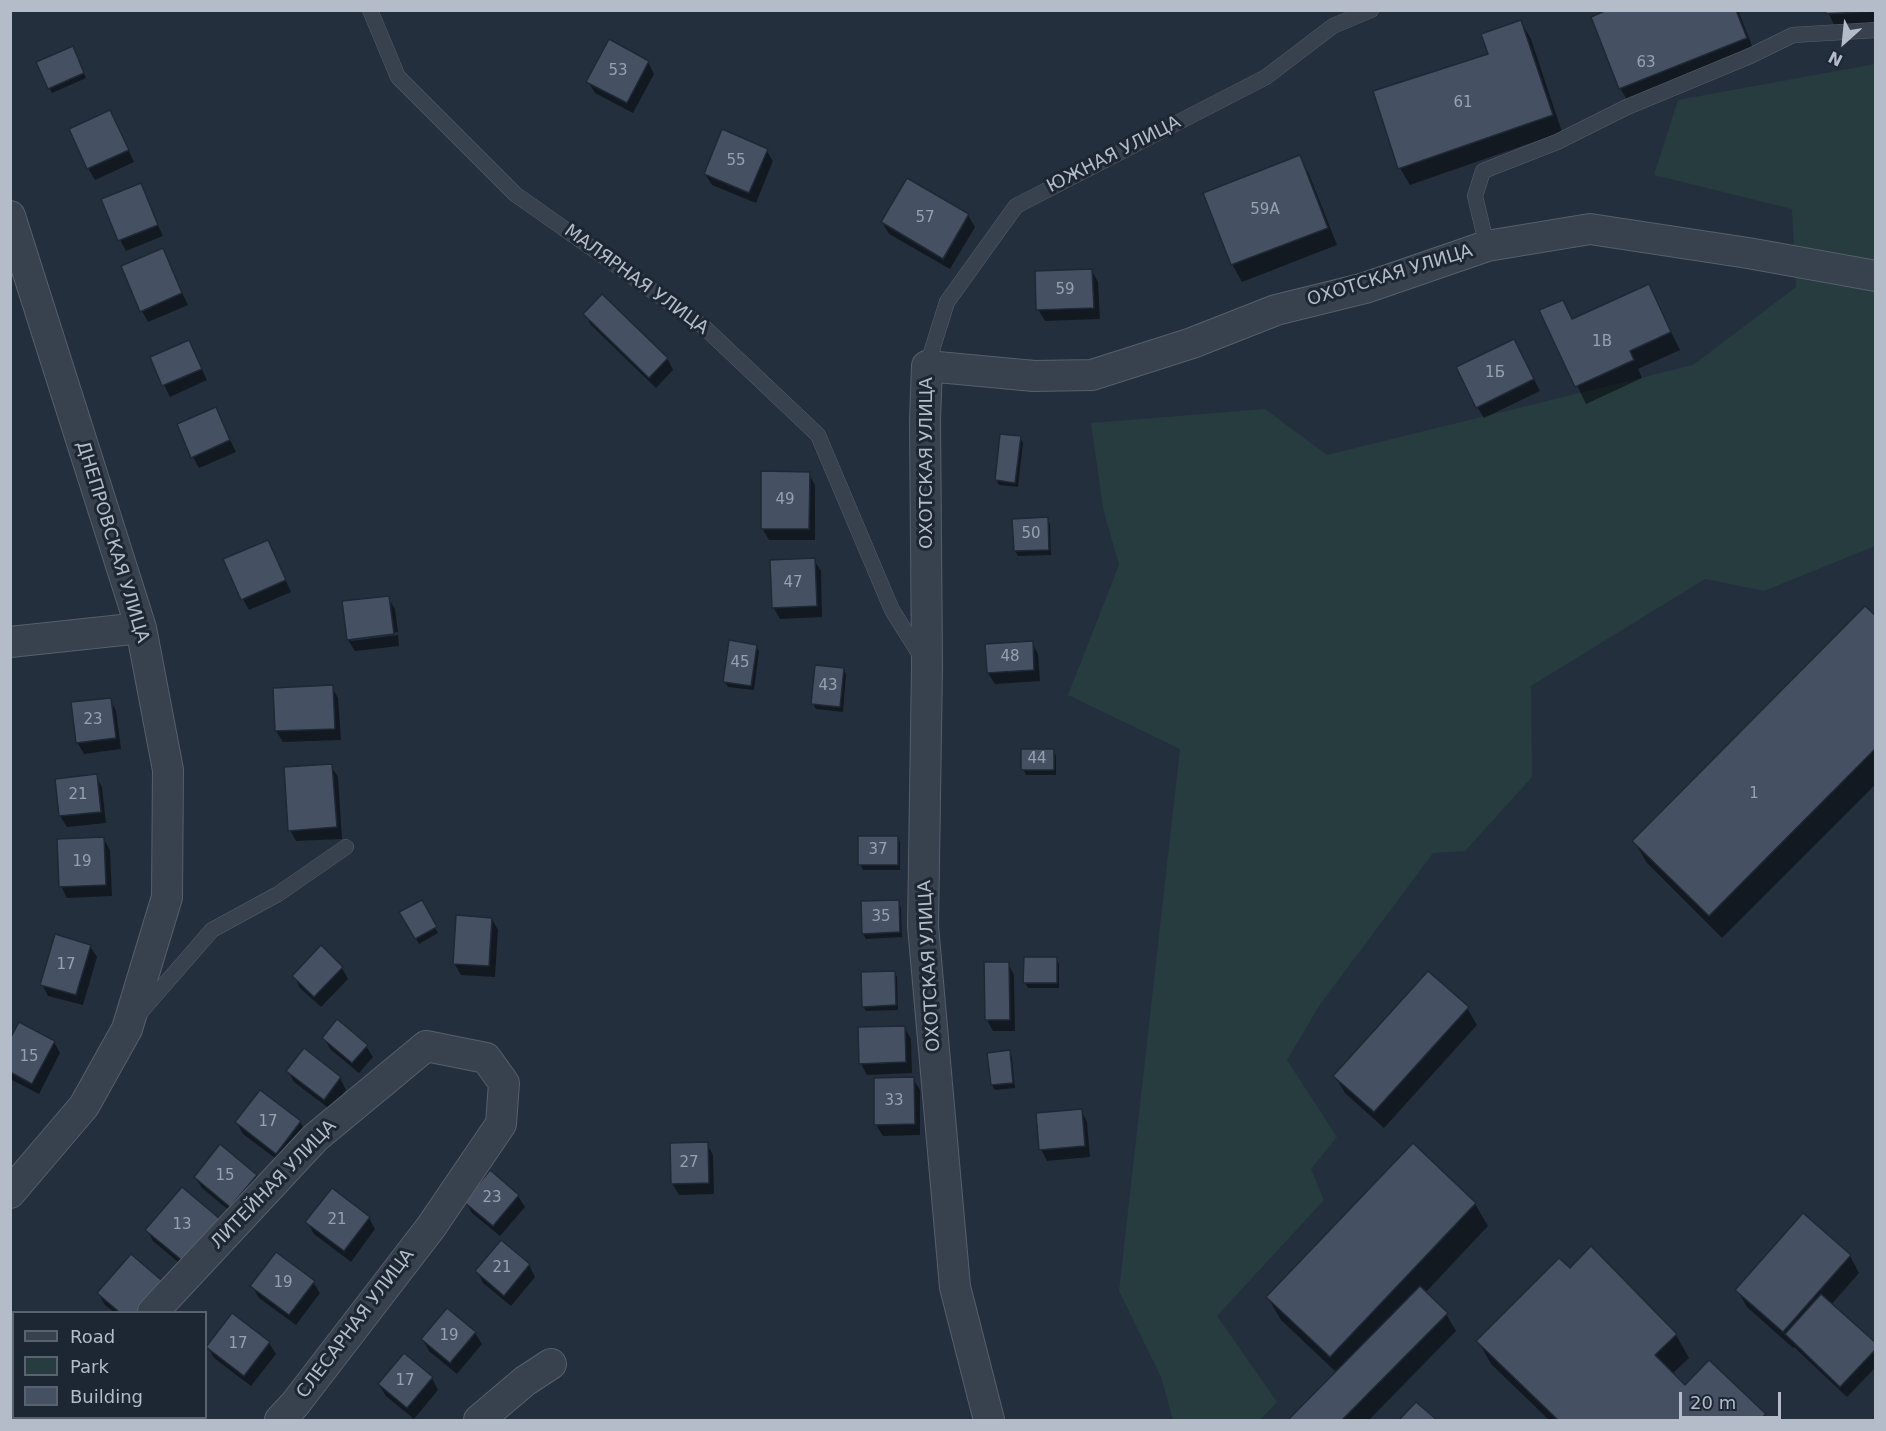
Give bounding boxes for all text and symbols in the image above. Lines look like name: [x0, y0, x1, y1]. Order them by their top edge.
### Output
north arrow: [1814, 12, 1874, 72]
text: N: [1825, 47, 1846, 70]
house number: 63: [1636, 54, 1656, 72]
house number: 53: [608, 62, 628, 80]
house number: 61: [1453, 94, 1473, 112]
street label: ЮЖНАЯ УЛИЦА: [1044, 112, 1184, 198]
house number: 55: [726, 152, 746, 170]
house number: 59А: [1250, 201, 1280, 219]
house number: 57: [915, 209, 935, 227]
street label: МАЛЯРНАЯ УЛИЦА: [560, 220, 712, 340]
street label: ОХОТСКАЯ УЛИЦА: [1305, 241, 1475, 311]
house number: 59: [1055, 281, 1075, 299]
house number: 1В: [1592, 333, 1612, 351]
house number: 1Б: [1485, 364, 1505, 382]
street label: ОХОТСКАЯ УЛИЦА: [916, 377, 938, 549]
street label: ДНЕПРОВСКАЯ УЛИЦА: [71, 438, 153, 646]
house number: 49: [775, 491, 795, 509]
house number: 50: [1021, 525, 1041, 543]
house number: 47: [783, 574, 803, 592]
house number: 48: [1000, 648, 1020, 666]
house number: 45: [730, 654, 750, 672]
house number: 43: [818, 677, 838, 695]
house number: 23: [83, 711, 103, 729]
house number: 44: [1027, 750, 1047, 768]
house number: 1: [1749, 785, 1759, 803]
house number: 21: [68, 786, 88, 804]
house number: 37: [868, 841, 888, 859]
house number: 19: [72, 853, 92, 871]
street label: ОХОТСКАЯ УЛИЦА: [915, 880, 945, 1052]
house number: 35: [871, 908, 891, 926]
house number: 17: [56, 956, 76, 974]
house number: 15: [19, 1048, 39, 1066]
house number: 33: [884, 1092, 904, 1110]
house number: 17: [258, 1113, 278, 1131]
street label: ЛИТЕЙНАЯ УЛИЦА: [207, 1116, 341, 1254]
house number: 27: [679, 1154, 699, 1172]
house number: 15: [215, 1167, 235, 1185]
house number: 23: [482, 1189, 502, 1207]
house number: 21: [327, 1211, 347, 1229]
house number: 13: [172, 1216, 192, 1234]
street label: СЛЕСАРНАЯ УЛИЦА: [293, 1245, 419, 1403]
house number: 21: [492, 1259, 512, 1277]
house number: 19: [273, 1274, 293, 1292]
legend: [12, 1311, 207, 1419]
text: Road: [70, 1326, 115, 1347]
house number: 19: [439, 1327, 459, 1345]
house number: 17: [228, 1335, 248, 1353]
text: Park: [70, 1356, 109, 1377]
house number: 17: [395, 1372, 415, 1390]
scale bar: [1682, 1380, 1784, 1418]
text: Building: [70, 1386, 143, 1407]
text: 20 m: [1690, 1392, 1736, 1413]

